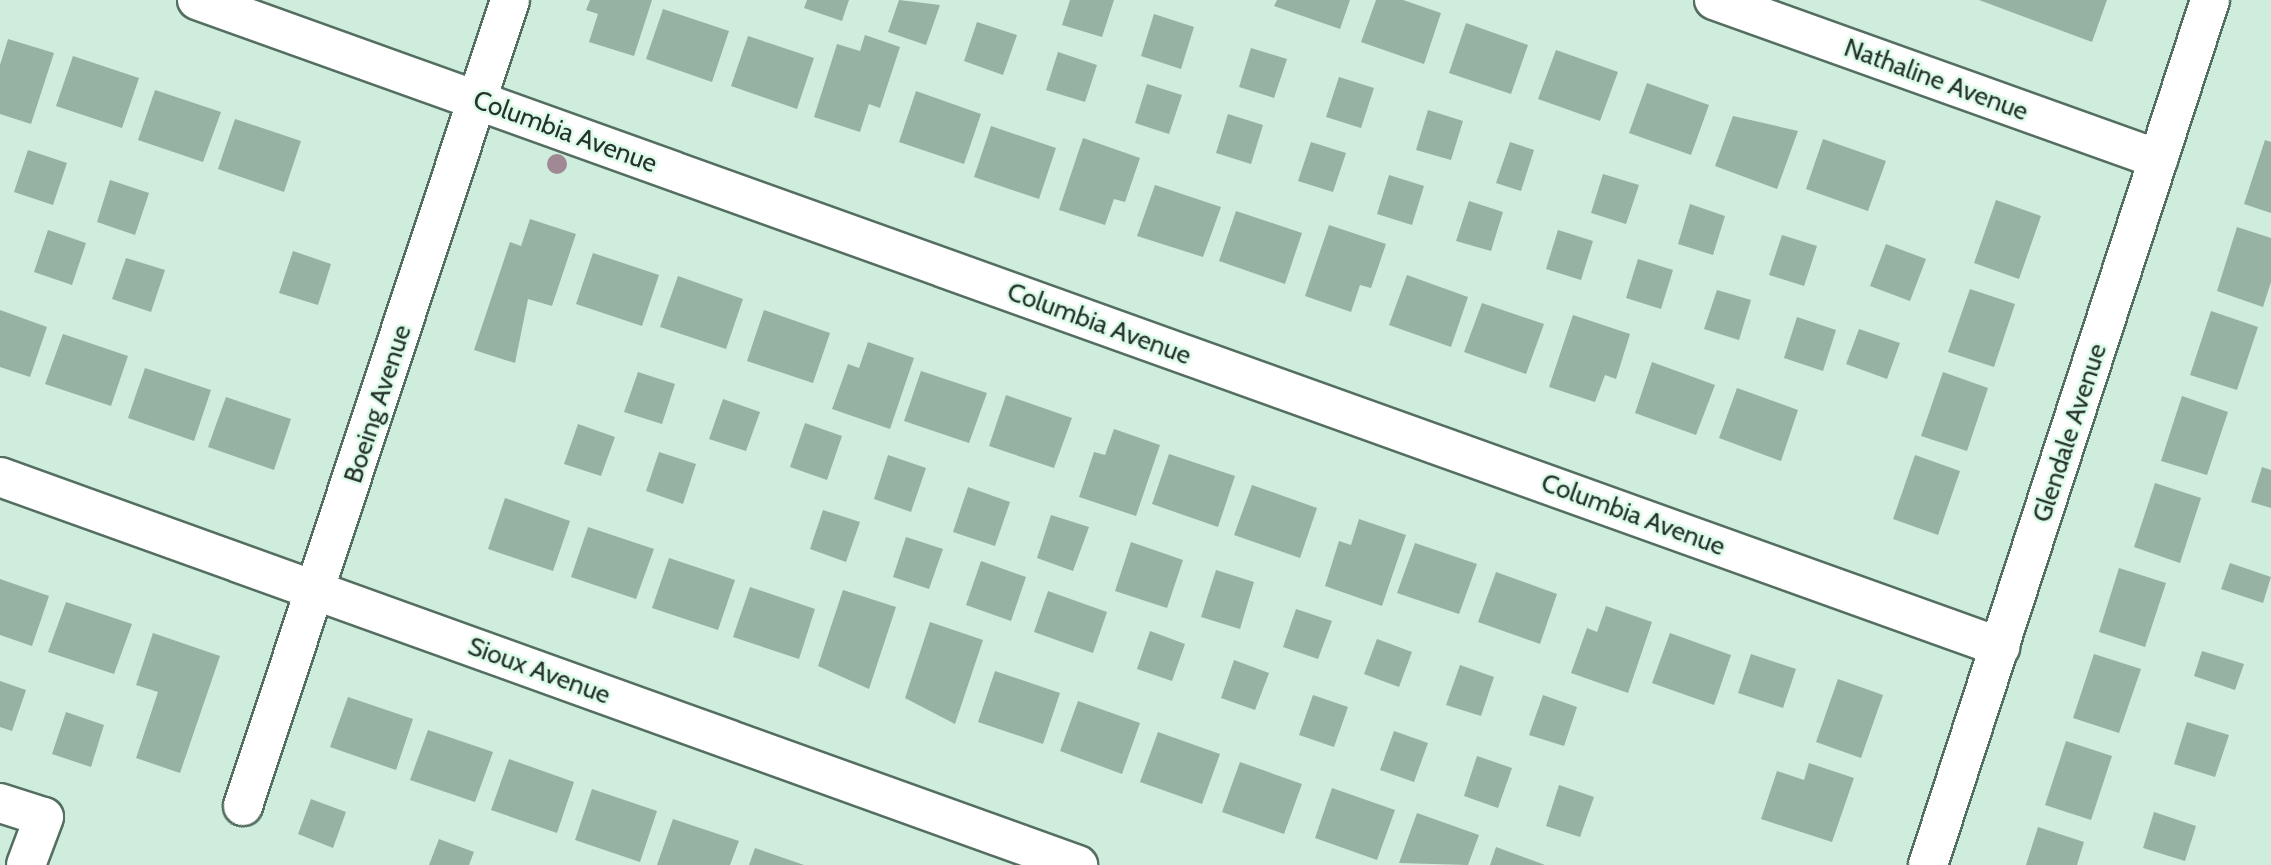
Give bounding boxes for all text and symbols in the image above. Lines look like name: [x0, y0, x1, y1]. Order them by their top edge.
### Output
street label: Nathaline Avenue: [1840, 32, 2032, 128]
street label: Columbia Avenue: [469, 84, 661, 180]
street label: Columbia Avenue: [1003, 276, 1195, 372]
street label: Boeing Avenue: [338, 321, 418, 487]
street label: Glendale Avenue: [2026, 340, 2114, 526]
street label: Columbia Avenue: [1537, 467, 1729, 563]
street label: Sioux Avenue: [464, 631, 614, 711]

